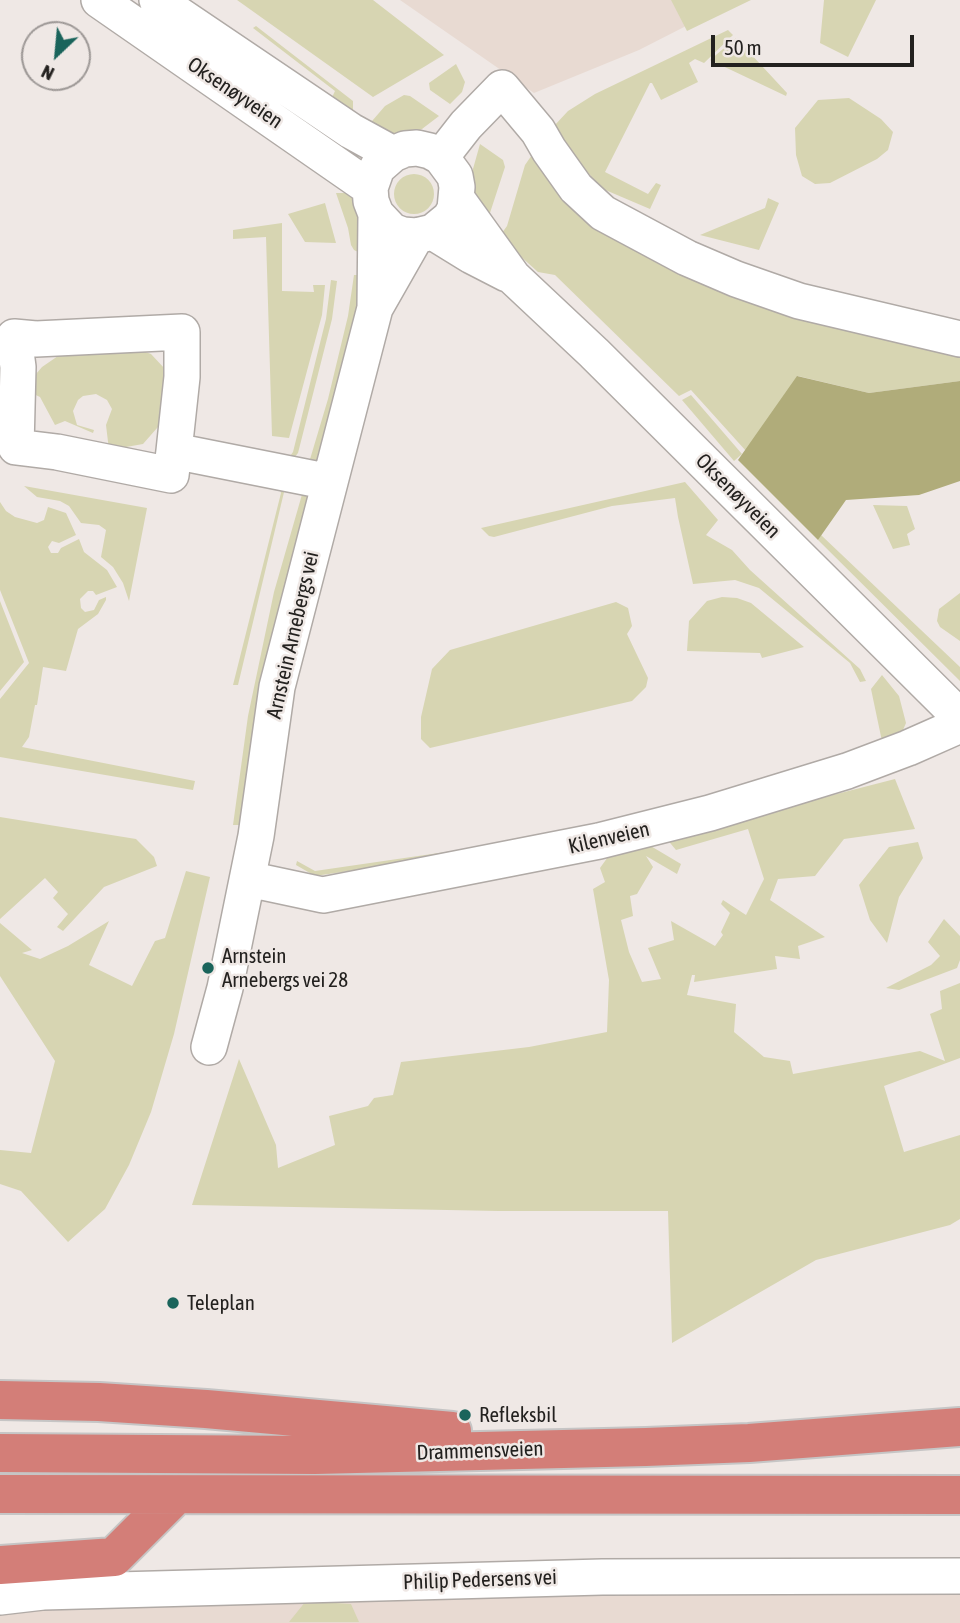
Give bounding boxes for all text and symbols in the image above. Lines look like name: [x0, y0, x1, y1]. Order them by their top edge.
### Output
north arrow: [21, 21, 91, 91]
scale bar: [715, 21, 918, 65]
text: 50 m: [724, 35, 762, 59]
street label: Oksenøyveien: [183, 52, 287, 134]
text: N: [38, 61, 58, 85]
street label: Oksenøyveien: [690, 448, 786, 544]
street label: Arnstein Arnebergs vei: [262, 549, 324, 721]
street label: Kilenveien: [566, 816, 652, 860]
place label: Arnstein Arnebergs vei 28: [222, 943, 348, 993]
marker: Arnstein Arnebergs vei 28: [200, 960, 216, 976]
place label: Teleplan: [187, 1290, 255, 1316]
marker: Teleplan: [165, 1295, 181, 1311]
place label: Refleksbil: [479, 1402, 557, 1428]
marker: Refleksbil: [457, 1407, 473, 1423]
street label: Drammensveien: [416, 1436, 544, 1466]
street label: Philip Pedersens vei: [403, 1565, 557, 1595]

